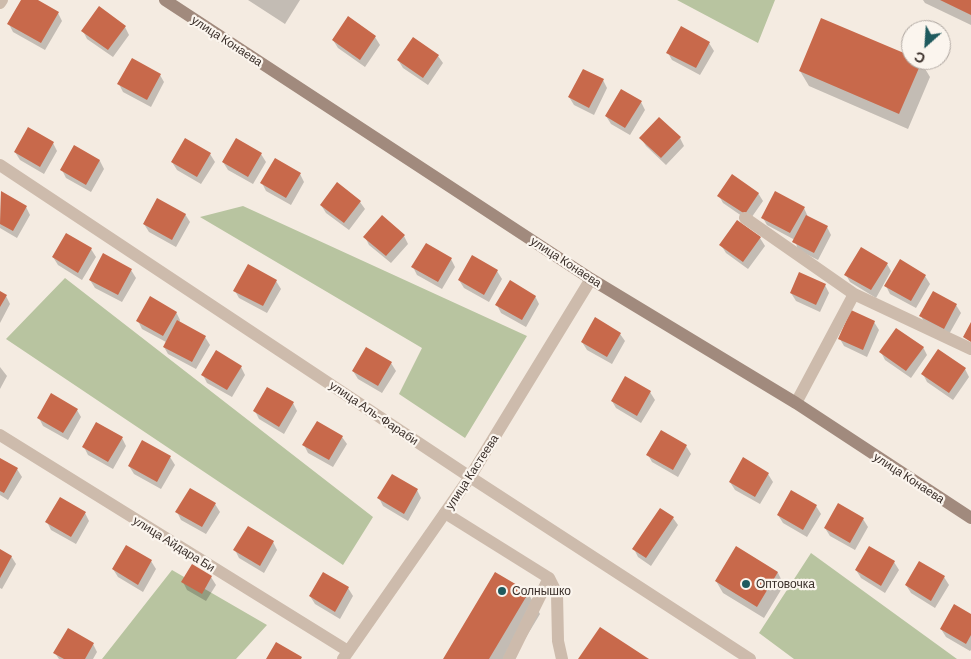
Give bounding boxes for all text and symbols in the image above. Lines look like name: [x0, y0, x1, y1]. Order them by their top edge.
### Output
street label: улица Конаева: [189, 13, 265, 69]
north arrow: [901, 20, 951, 70]
text: С: [911, 48, 928, 68]
street label: улица Конаева: [528, 234, 604, 290]
street label: улица Аль-Фараби: [327, 378, 421, 448]
street label: улица Кастеева: [442, 432, 502, 512]
street label: улица Конаева: [871, 450, 947, 506]
street label: улица Айдара Би: [130, 513, 218, 575]
place label: Оптовочка: [756, 577, 815, 591]
marker: Оптовочка: [740, 578, 752, 590]
place label: Солнышко: [512, 584, 571, 598]
marker: Солнышко: [496, 585, 508, 597]

